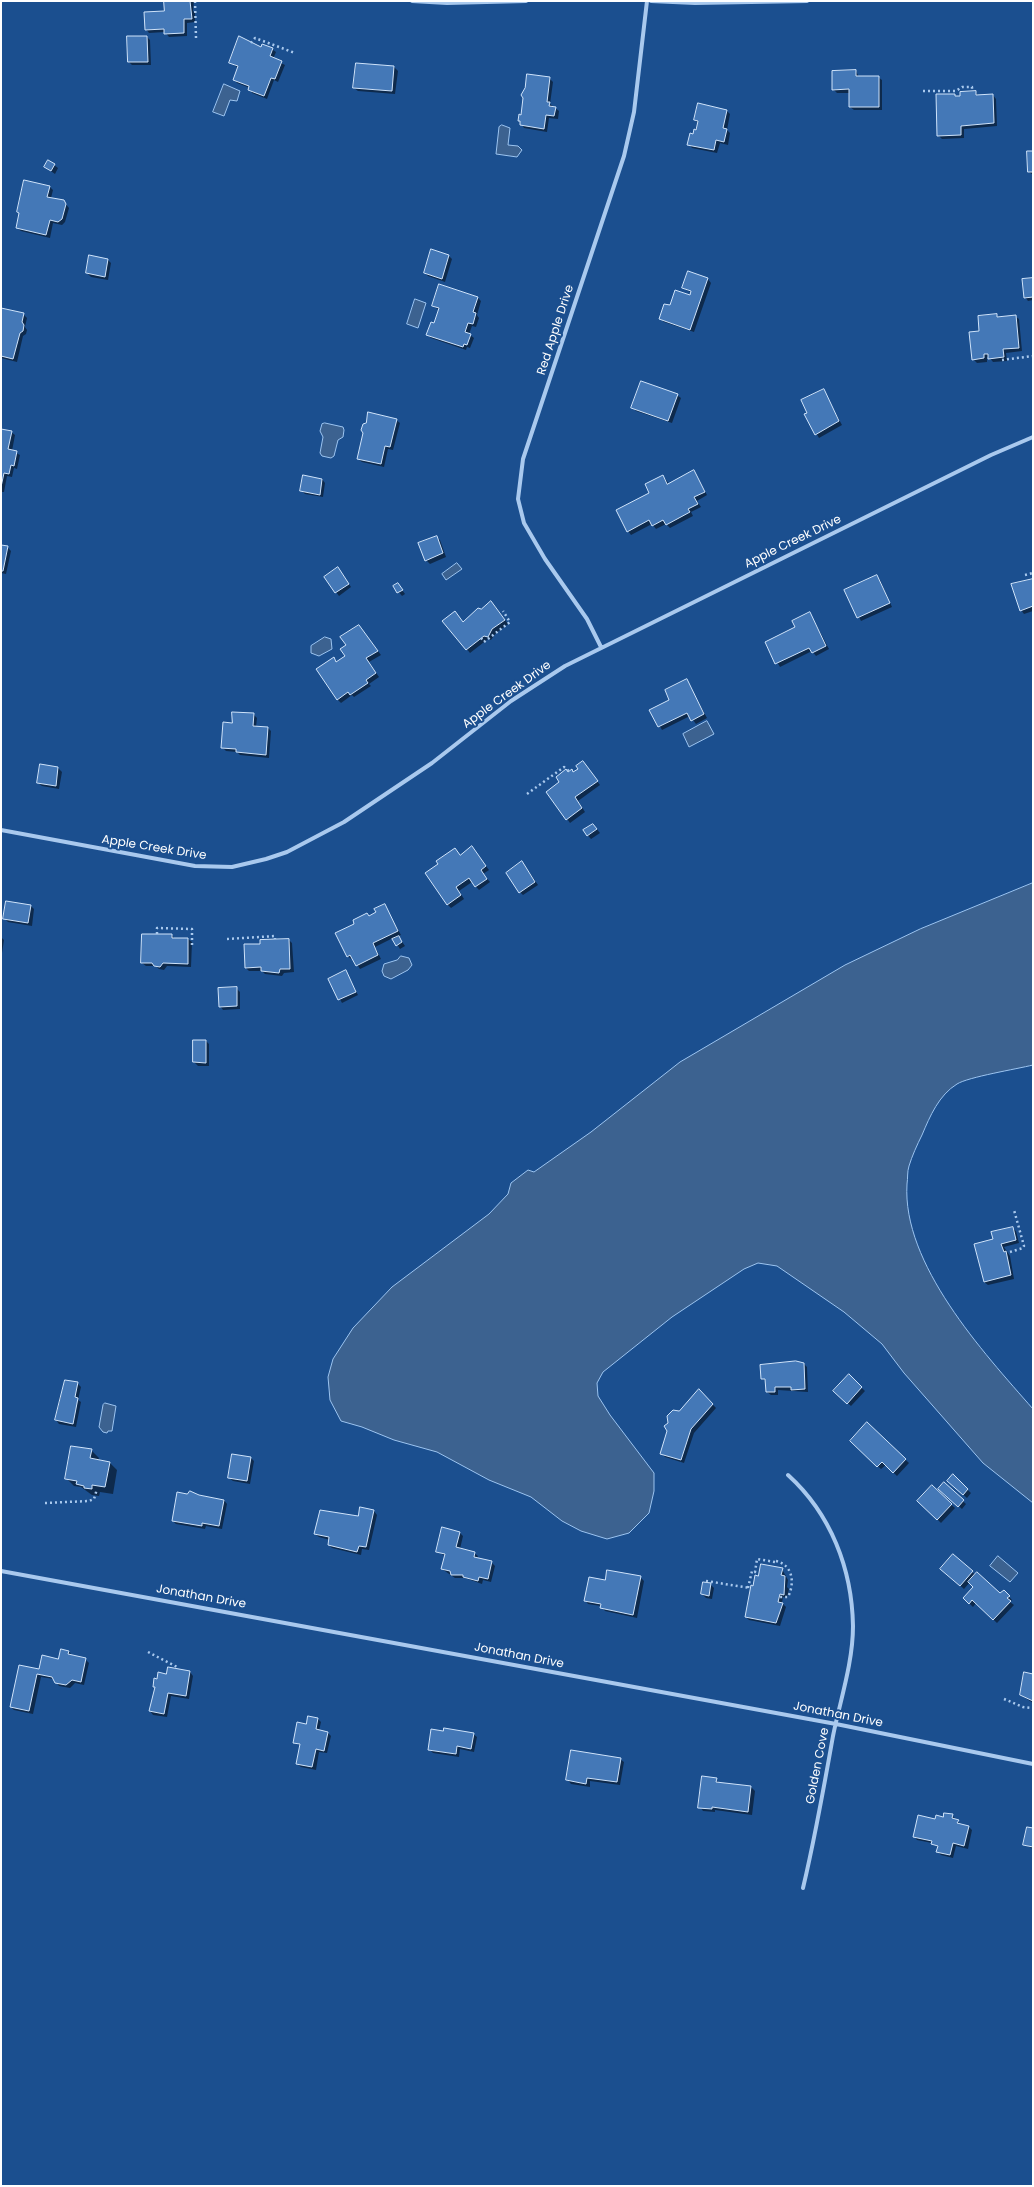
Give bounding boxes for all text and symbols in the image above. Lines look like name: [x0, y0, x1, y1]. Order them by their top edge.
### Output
street label: Red Apple Drive: [535, 283, 577, 377]
street label: Apple Creek Drive: [742, 512, 844, 572]
street label: Apple Creek Drive: [460, 658, 554, 732]
street label: Apple Creek Drive: [101, 833, 207, 863]
street label: Jonathan Drive: [155, 1582, 247, 1612]
street label: Jonathan Drive: [473, 1640, 565, 1672]
street label: Jonathan Drive: [792, 1699, 884, 1731]
street label: Golden Cove: [804, 1727, 832, 1805]

